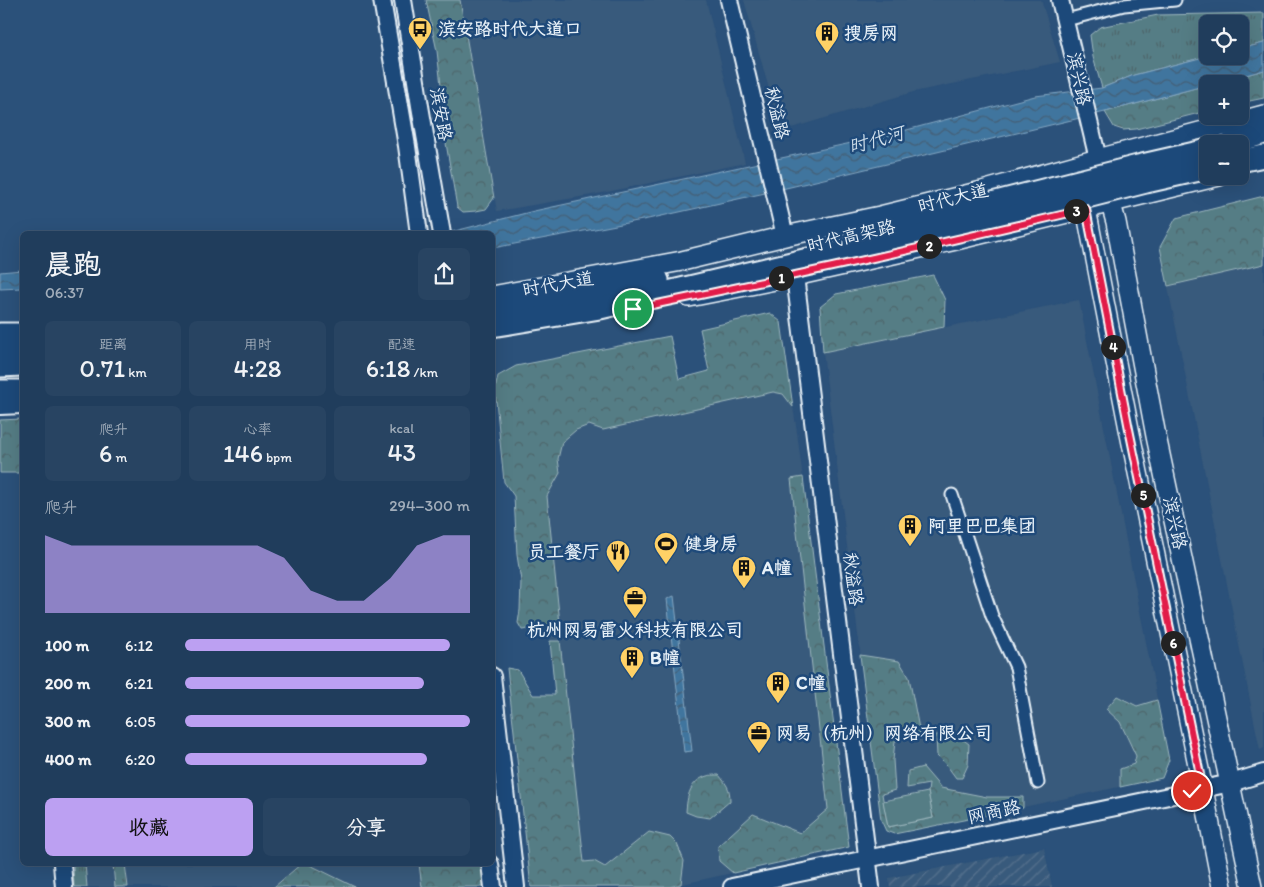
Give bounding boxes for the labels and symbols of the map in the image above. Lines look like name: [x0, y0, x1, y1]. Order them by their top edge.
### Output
bus stop icon: 滨安路时代大道口: [407, 16, 433, 50]
place label: 滨安路时代大道口: [438, 18, 582, 40]
building icon: 搜房网: [814, 20, 840, 54]
place label: 搜房网: [844, 22, 898, 44]
street label: 滨兴路: [1063, 50, 1095, 108]
street label: 秋溢路: [760, 84, 794, 142]
street label: 滨安路: [425, 86, 457, 142]
water label: 时代河: [846, 120, 910, 158]
street label: 时代大道: [915, 179, 991, 217]
pin: 3: [1064, 198, 1088, 224]
street label: 时代高架路: [805, 215, 897, 257]
pin: 2: [916, 234, 942, 258]
pin: 1: [768, 266, 794, 290]
street label: 时代大道: [521, 267, 595, 301]
pin: [612, 288, 654, 330]
pin: 4: [1100, 334, 1126, 360]
pin: 5: [1130, 482, 1156, 508]
street label: 滨兴路: [1159, 494, 1191, 552]
building icon: 阿里巴巴集团: [897, 513, 923, 547]
place label: 阿里巴巴集团: [928, 515, 1036, 537]
sports icon: 健身房: [653, 531, 679, 565]
place label: 健身房: [684, 533, 738, 555]
restaurant icon: 员工餐厅: [605, 539, 631, 573]
place label: 员工餐厅: [528, 541, 600, 563]
street label: 秋溢路: [839, 551, 867, 607]
building icon: A幢: [731, 555, 757, 589]
place label: A幢: [761, 557, 792, 579]
office icon: 杭州网易雷火科技有限公司: [622, 585, 648, 619]
place label: 杭州网易雷火科技有限公司: [527, 619, 743, 641]
pin: 6: [1160, 630, 1186, 656]
building icon: B幢: [619, 645, 645, 679]
place label: B幢: [650, 647, 680, 669]
building icon: C幢: [765, 670, 791, 704]
place label: C幢: [796, 672, 826, 694]
office icon: 网易（杭州）网络有限公司: [746, 720, 772, 754]
place label: 网易（杭州）网络有限公司: [776, 722, 992, 744]
pin: [1171, 770, 1213, 812]
street label: 网商路: [965, 796, 1023, 828]

